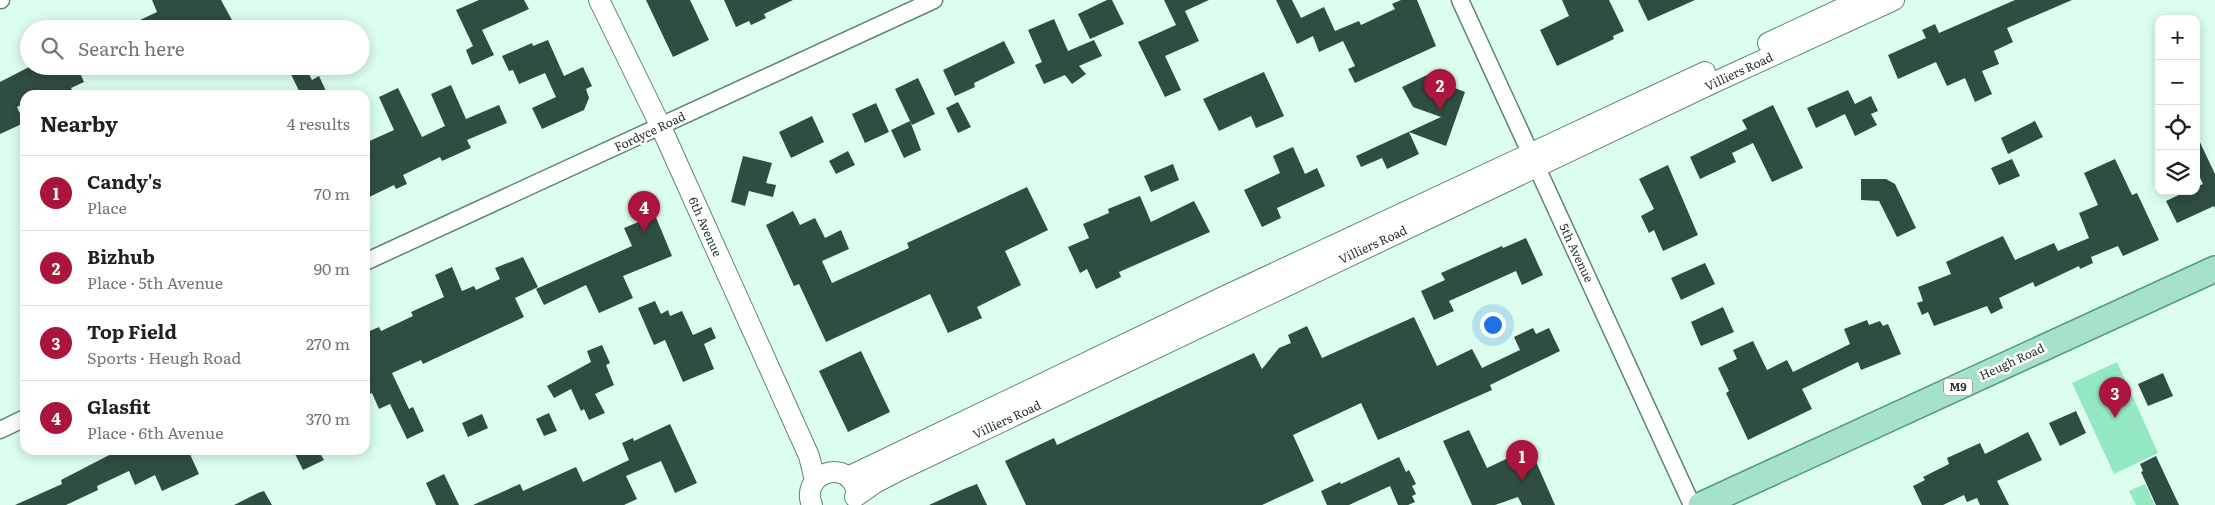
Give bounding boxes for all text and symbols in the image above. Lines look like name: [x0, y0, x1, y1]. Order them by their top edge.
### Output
map controls: [2155, 15, 2200, 195]
button: +: [2155, 15, 2200, 60]
search box: [20, 20, 370, 75]
icon: search: [38, 34, 66, 62]
text: Search here: [78, 34, 185, 62]
street label: Villiers Road: [1701, 47, 1776, 95]
button: −: [2155, 60, 2200, 105]
pin: 2: [1424, 69, 1456, 110]
button: locate: [2155, 105, 2200, 150]
street label: Fordyce Road: [611, 106, 689, 155]
text: Nearby: [40, 107, 118, 138]
text: 4 results: [287, 111, 350, 135]
button: layers: [2155, 150, 2200, 195]
text: Candy's: [87, 167, 161, 195]
text: 1: [53, 181, 59, 205]
text: 70 m: [314, 181, 350, 205]
pin: 4: [628, 191, 660, 232]
street label: 6th Avenue: [685, 194, 727, 259]
text: Place: [87, 195, 127, 219]
street label: Villiers Road: [1335, 220, 1410, 268]
street label: 5th Avenue: [1555, 220, 1598, 285]
text: Bizhub: [87, 242, 155, 270]
text: 2: [52, 256, 60, 280]
text: 90 m: [314, 256, 350, 280]
text: Place · 5th Avenue: [87, 270, 223, 294]
your location: [1480, 312, 1506, 338]
text: Top Field: [87, 317, 177, 345]
text: 3: [52, 331, 60, 355]
text: 270 m: [306, 331, 350, 355]
street label: Heugh Road: [1976, 338, 2048, 384]
text: Sports · Heugh Road: [87, 345, 241, 369]
pin: 3: [2099, 377, 2131, 418]
road number: M9: [1944, 378, 1972, 396]
text: Glasfit: [87, 392, 151, 420]
street label: Villiers Road: [969, 395, 1044, 443]
text: 4: [51, 406, 61, 430]
text: 370 m: [306, 406, 350, 430]
text: Place · 6th Avenue: [87, 420, 223, 444]
pin: 1: [1506, 440, 1538, 481]

